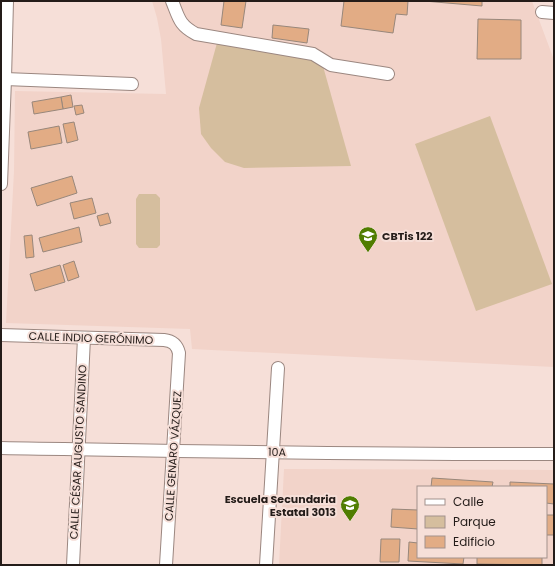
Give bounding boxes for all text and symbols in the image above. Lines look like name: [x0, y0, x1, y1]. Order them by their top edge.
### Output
school or university icon: CBTis 122: [357, 225, 379, 253]
place label: CBTis 122: [382, 228, 433, 244]
street label: CALLE INDIO GERÓNIMO: [28, 328, 154, 348]
street label: CALLE CÉSAR AUGUSTO SANDINO: [65, 364, 91, 540]
street label: CALLE GENARO VÁZQUEZ: [160, 391, 186, 521]
street label: 10A: [268, 444, 287, 460]
legend: [417, 486, 547, 558]
place label: Escuela Secundaria Estatal 3013: [225, 491, 336, 520]
text: Calle: [453, 493, 484, 510]
school or university icon: Escuela Secundaria Estatal 3013: [339, 494, 361, 522]
text: Parque: [453, 513, 496, 530]
text: Edificio: [453, 533, 495, 550]

